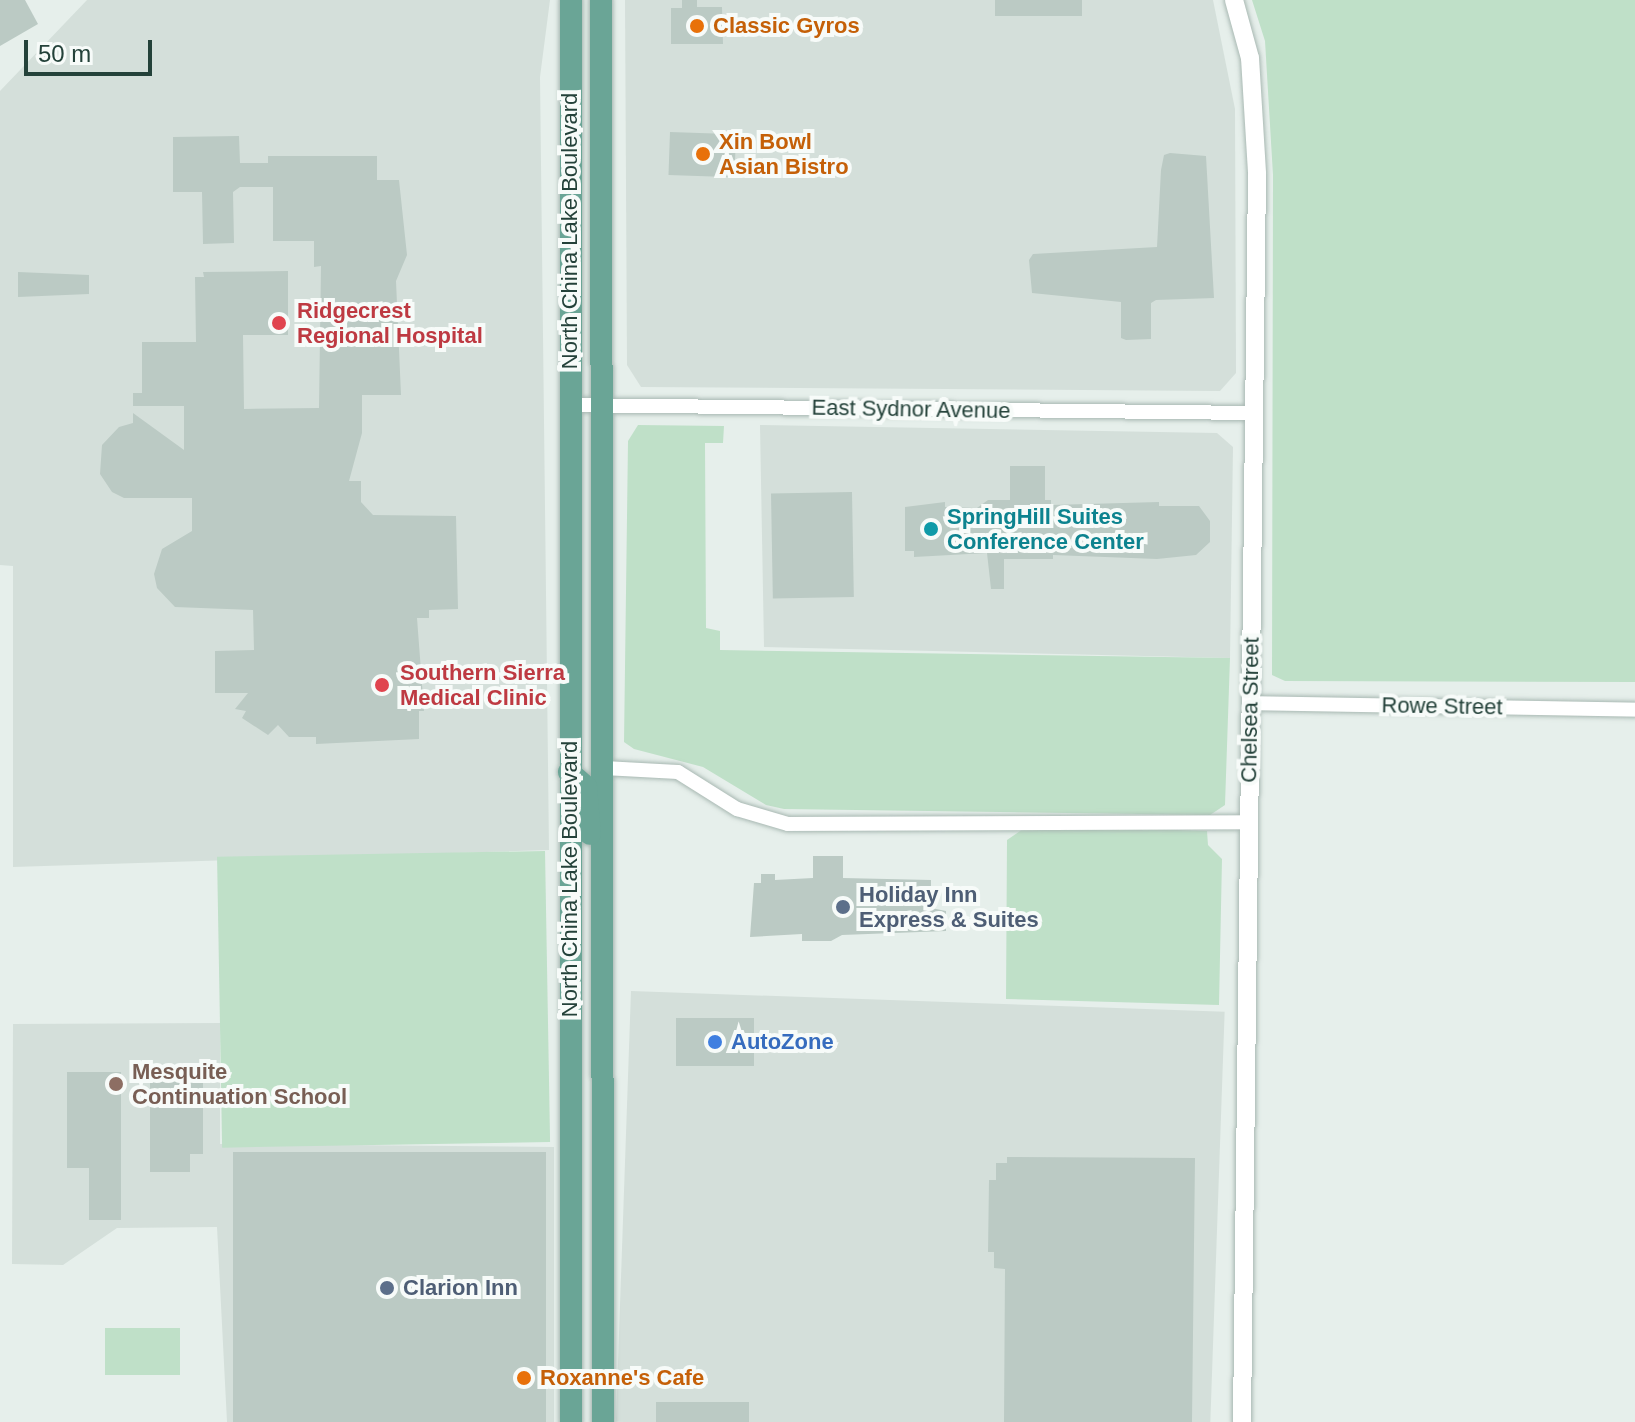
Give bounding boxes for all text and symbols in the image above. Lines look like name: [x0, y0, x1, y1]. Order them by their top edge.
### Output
place label: Classic Gyros: [713, 13, 860, 39]
marker: Classic Gyros: [688, 17, 706, 35]
scale bar: [28, 24, 156, 74]
text: 50 m: [38, 40, 91, 67]
street label: North China Lake Boulevard: [557, 93, 583, 369]
place label: Xin Bowl Asian Bistro: [719, 128, 849, 180]
marker: Xin Bowl Asian Bistro: [694, 145, 712, 163]
place label: Ridgecrest Regional Hospital: [297, 297, 483, 348]
marker: Ridgecrest Regional Hospital: [268, 312, 290, 334]
street label: East Sydnor Avenue: [811, 394, 1011, 424]
place label: SpringHill Suites Conference Center: [947, 503, 1144, 554]
marker: SpringHill Suites Conference Center: [922, 520, 940, 538]
street label: Chelsea Street: [1236, 637, 1264, 783]
place label: Southern Sierra Medical Clinic: [400, 659, 565, 710]
marker: Southern Sierra Medical Clinic: [371, 674, 393, 696]
street label: Rowe Street: [1381, 692, 1503, 720]
street label: North China Lake Boulevard: [557, 741, 583, 1017]
place label: Holiday Inn Express & Suites: [859, 881, 1039, 932]
marker: Holiday Inn Express & Suites: [834, 898, 852, 916]
place label: AutoZone: [731, 1029, 834, 1055]
marker: AutoZone: [706, 1033, 724, 1051]
place label: Mesquite Continuation School: [132, 1058, 347, 1110]
marker: Mesquite Continuation School: [107, 1075, 125, 1093]
place label: Clarion Inn: [403, 1275, 518, 1301]
marker: Clarion Inn: [378, 1279, 396, 1297]
place label: Roxanne's Cafe: [540, 1365, 704, 1391]
marker: Roxanne's Cafe: [515, 1369, 533, 1387]

